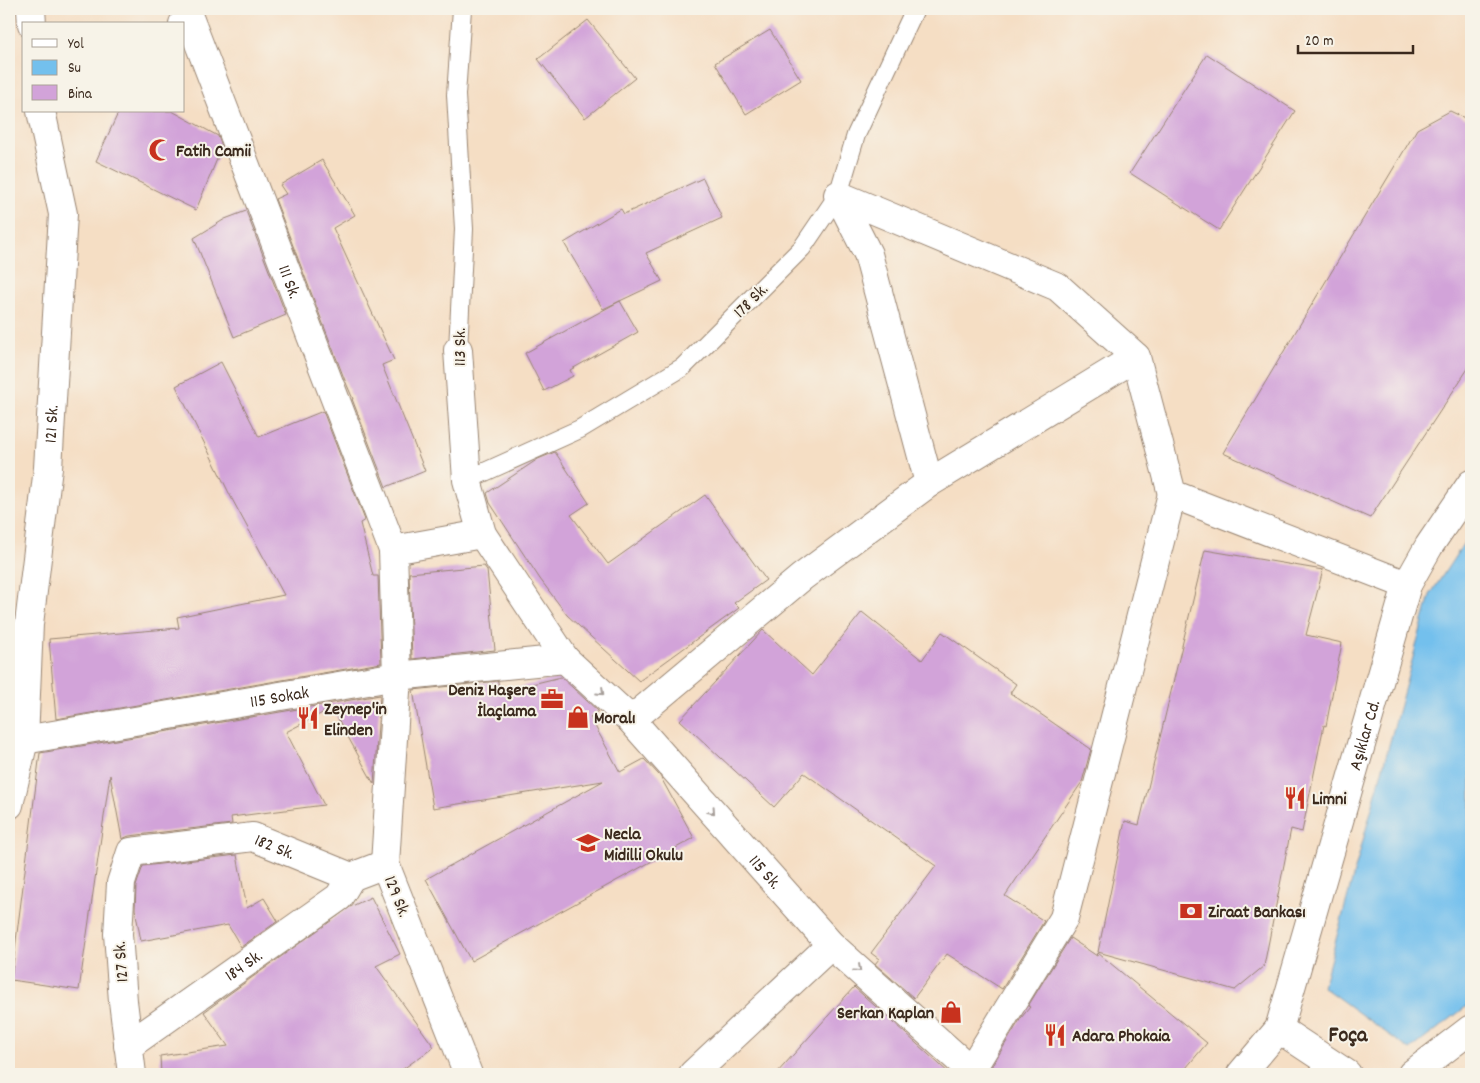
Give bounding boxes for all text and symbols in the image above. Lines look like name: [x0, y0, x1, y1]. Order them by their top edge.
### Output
legend: [22, 22, 185, 112]
scale bar: [1298, 22, 1412, 54]
text: 20 m: [1305, 31, 1333, 53]
text: Yol: [68, 34, 84, 56]
text: Su: [68, 58, 81, 80]
text: Bina: [68, 84, 93, 106]
mosque icon: Fatih Camii: [147, 137, 173, 163]
place label: Fatih Camii: [176, 140, 252, 165]
street label: 111 Sk.: [270, 262, 306, 303]
street label: 178 Sk.: [729, 279, 775, 325]
street label: 113 Sk.: [449, 328, 474, 366]
street label: 121 Sk.: [39, 404, 67, 444]
place label: Deniz Haşere İlaçlama: [448, 679, 537, 725]
street label: 115 Sokak: [248, 681, 311, 716]
office icon: Deniz Haşere İlaçlama: [539, 686, 565, 712]
one-way arrow: [595, 687, 604, 696]
street label: Aşıklar Cd.: [1344, 697, 1388, 774]
place label: Zeynep'in Elinden: [324, 698, 387, 744]
shop icon: Moralı: [565, 704, 591, 730]
restaurant icon: Zeynep'in Elinden: [295, 705, 321, 731]
place label: Moralı: [594, 707, 635, 732]
restaurant icon: Limni: [1282, 785, 1308, 811]
place label: Limni: [1312, 788, 1347, 813]
one-way arrow: [706, 805, 715, 814]
place label: Necla Midilli Okulu: [604, 823, 683, 869]
street label: 182 Sk.: [250, 829, 298, 868]
school or university icon: Necla Midilli Okulu: [575, 830, 601, 856]
street label: 115 Sk.: [742, 850, 786, 896]
street label: 129 Sk.: [376, 873, 415, 921]
bank icon: Ziraat Bankası: [1178, 898, 1204, 924]
place label: Ziraat Bankası: [1208, 901, 1306, 926]
street label: 127 Sk.: [109, 940, 136, 983]
street label: 184 Sk.: [221, 945, 269, 989]
one-way arrow: [852, 963, 861, 972]
shop icon: Serkan Kaplan: [938, 999, 964, 1025]
place label: Serkan Kaplan: [837, 1002, 934, 1027]
district label: Foça: [1329, 1021, 1368, 1052]
restaurant icon: Adara Phokaia: [1042, 1022, 1068, 1048]
place label: Adara Phokaia: [1072, 1025, 1170, 1050]

